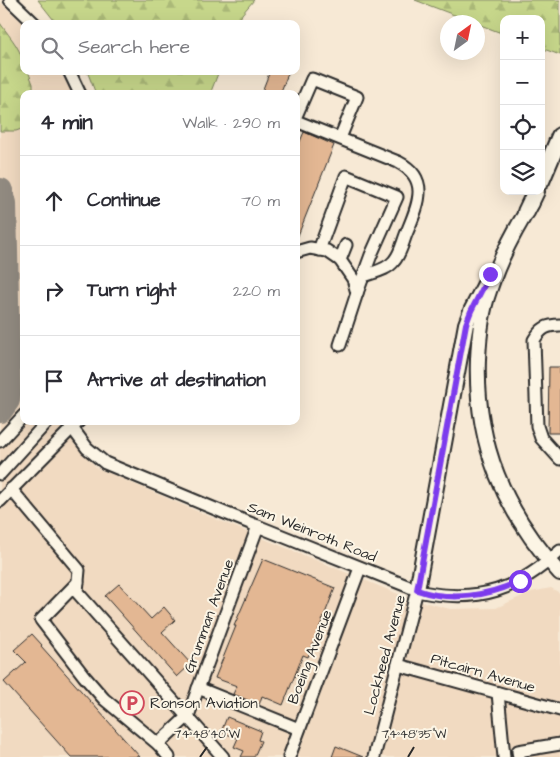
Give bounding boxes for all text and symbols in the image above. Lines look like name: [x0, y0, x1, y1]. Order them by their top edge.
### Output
north arrow: [440, 15, 485, 60]
map controls: [500, 15, 545, 195]
button: +: [500, 15, 545, 60]
search box: [20, 20, 300, 75]
icon: search: [38, 34, 66, 62]
text: Search here: [78, 34, 190, 61]
button: −: [500, 60, 545, 105]
button: locate: [500, 105, 545, 150]
text: 4 min: [40, 108, 93, 137]
text: Walk · 290 m: [182, 112, 280, 134]
button: layers: [500, 150, 545, 195]
icon: ahead: [40, 187, 68, 215]
text: Continue: [87, 187, 161, 214]
text: 70 m: [241, 190, 280, 212]
route end: [479, 263, 502, 286]
icon: right: [40, 277, 68, 305]
text: Turn right: [87, 277, 176, 304]
text: 220 m: [233, 280, 280, 302]
icon: arrive: [40, 367, 68, 395]
text: Arrive at destination: [87, 367, 266, 394]
street label: Sam Weinroth Road: [244, 496, 380, 568]
street label: Grumman Avenue: [179, 556, 239, 676]
route start: [509, 570, 532, 593]
street label: Lockheed Avenue: [359, 593, 411, 717]
street label: Boeing Avenue: [282, 607, 339, 708]
street label: Pitcairn Avenue: [428, 648, 538, 698]
parking icon: Ronson Aviation: [119, 690, 145, 716]
place label: Ronson Aviation: [150, 693, 258, 714]
text: 74°48'40"W: [174, 726, 241, 743]
text: 74°48'35"W: [382, 726, 447, 743]

